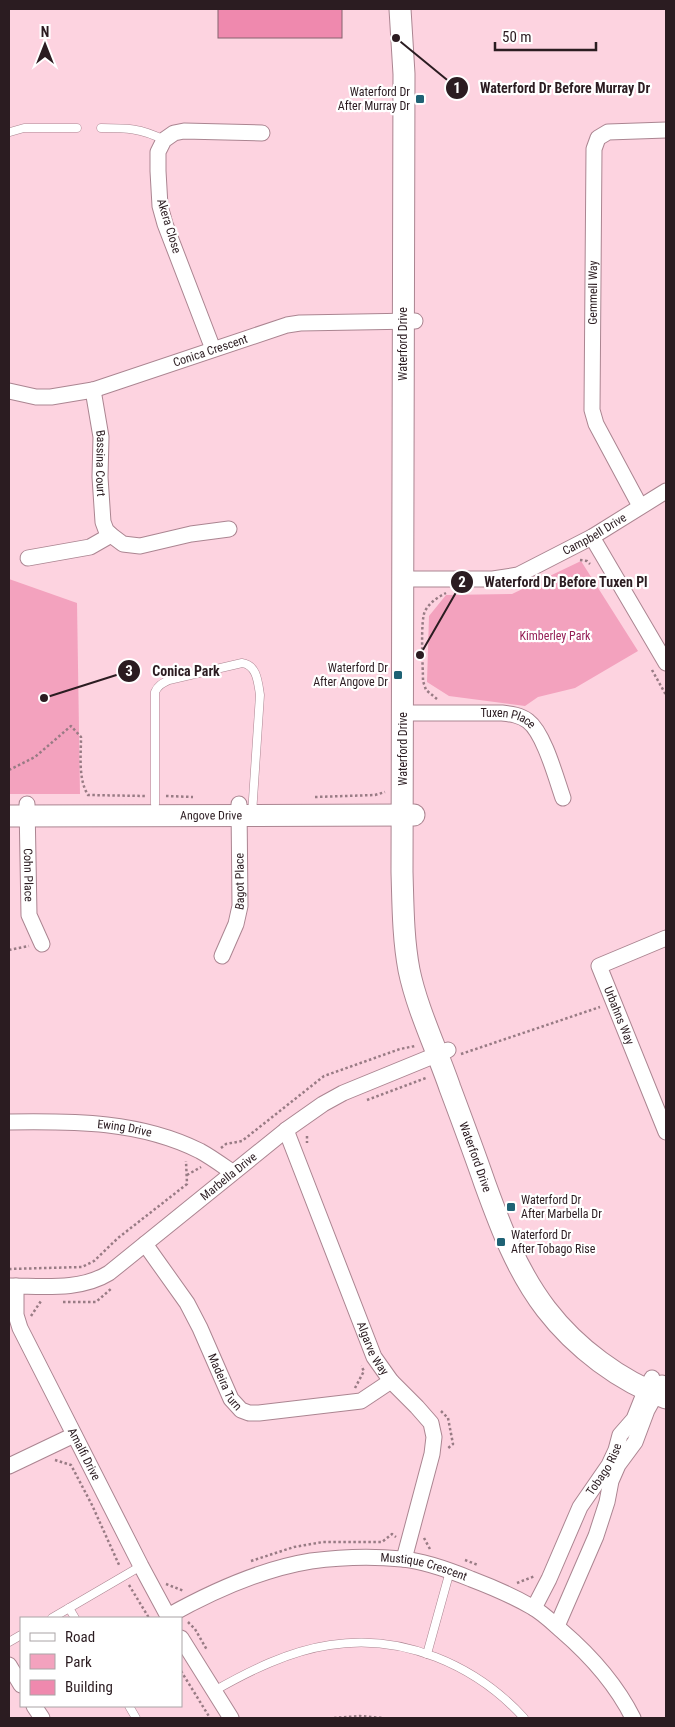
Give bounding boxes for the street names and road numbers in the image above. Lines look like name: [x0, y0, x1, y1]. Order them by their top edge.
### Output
street label: Akera Close: [154, 197, 184, 255]
street label: Gemmell Way: [586, 260, 600, 325]
street label: Waterford Drive: [396, 307, 410, 381]
street label: Conica Crescent: [171, 332, 250, 370]
street label: Bassina Court: [93, 429, 108, 497]
street label: Campbell Drive: [560, 510, 629, 558]
street label: Tuxen Place: [480, 706, 539, 732]
street label: Waterford Drive: [396, 712, 410, 786]
street label: Angove Drive: [180, 808, 242, 823]
street label: Cohn Place: [21, 848, 36, 902]
street label: Bagot Place: [232, 852, 247, 911]
street label: Urbahns Way: [601, 984, 637, 1047]
street label: Ewing Drive: [97, 1117, 154, 1140]
street label: Waterford Drive: [456, 1120, 495, 1194]
street label: Marbella Drive: [198, 1149, 260, 1203]
street label: Algarve Way: [354, 1319, 392, 1378]
street label: Madeira Turn: [205, 1351, 245, 1413]
street label: Amalfi Drive: [65, 1425, 103, 1483]
street label: Tobago Rise: [583, 1442, 625, 1498]
street label: Mustique Crescent: [380, 1551, 470, 1584]

